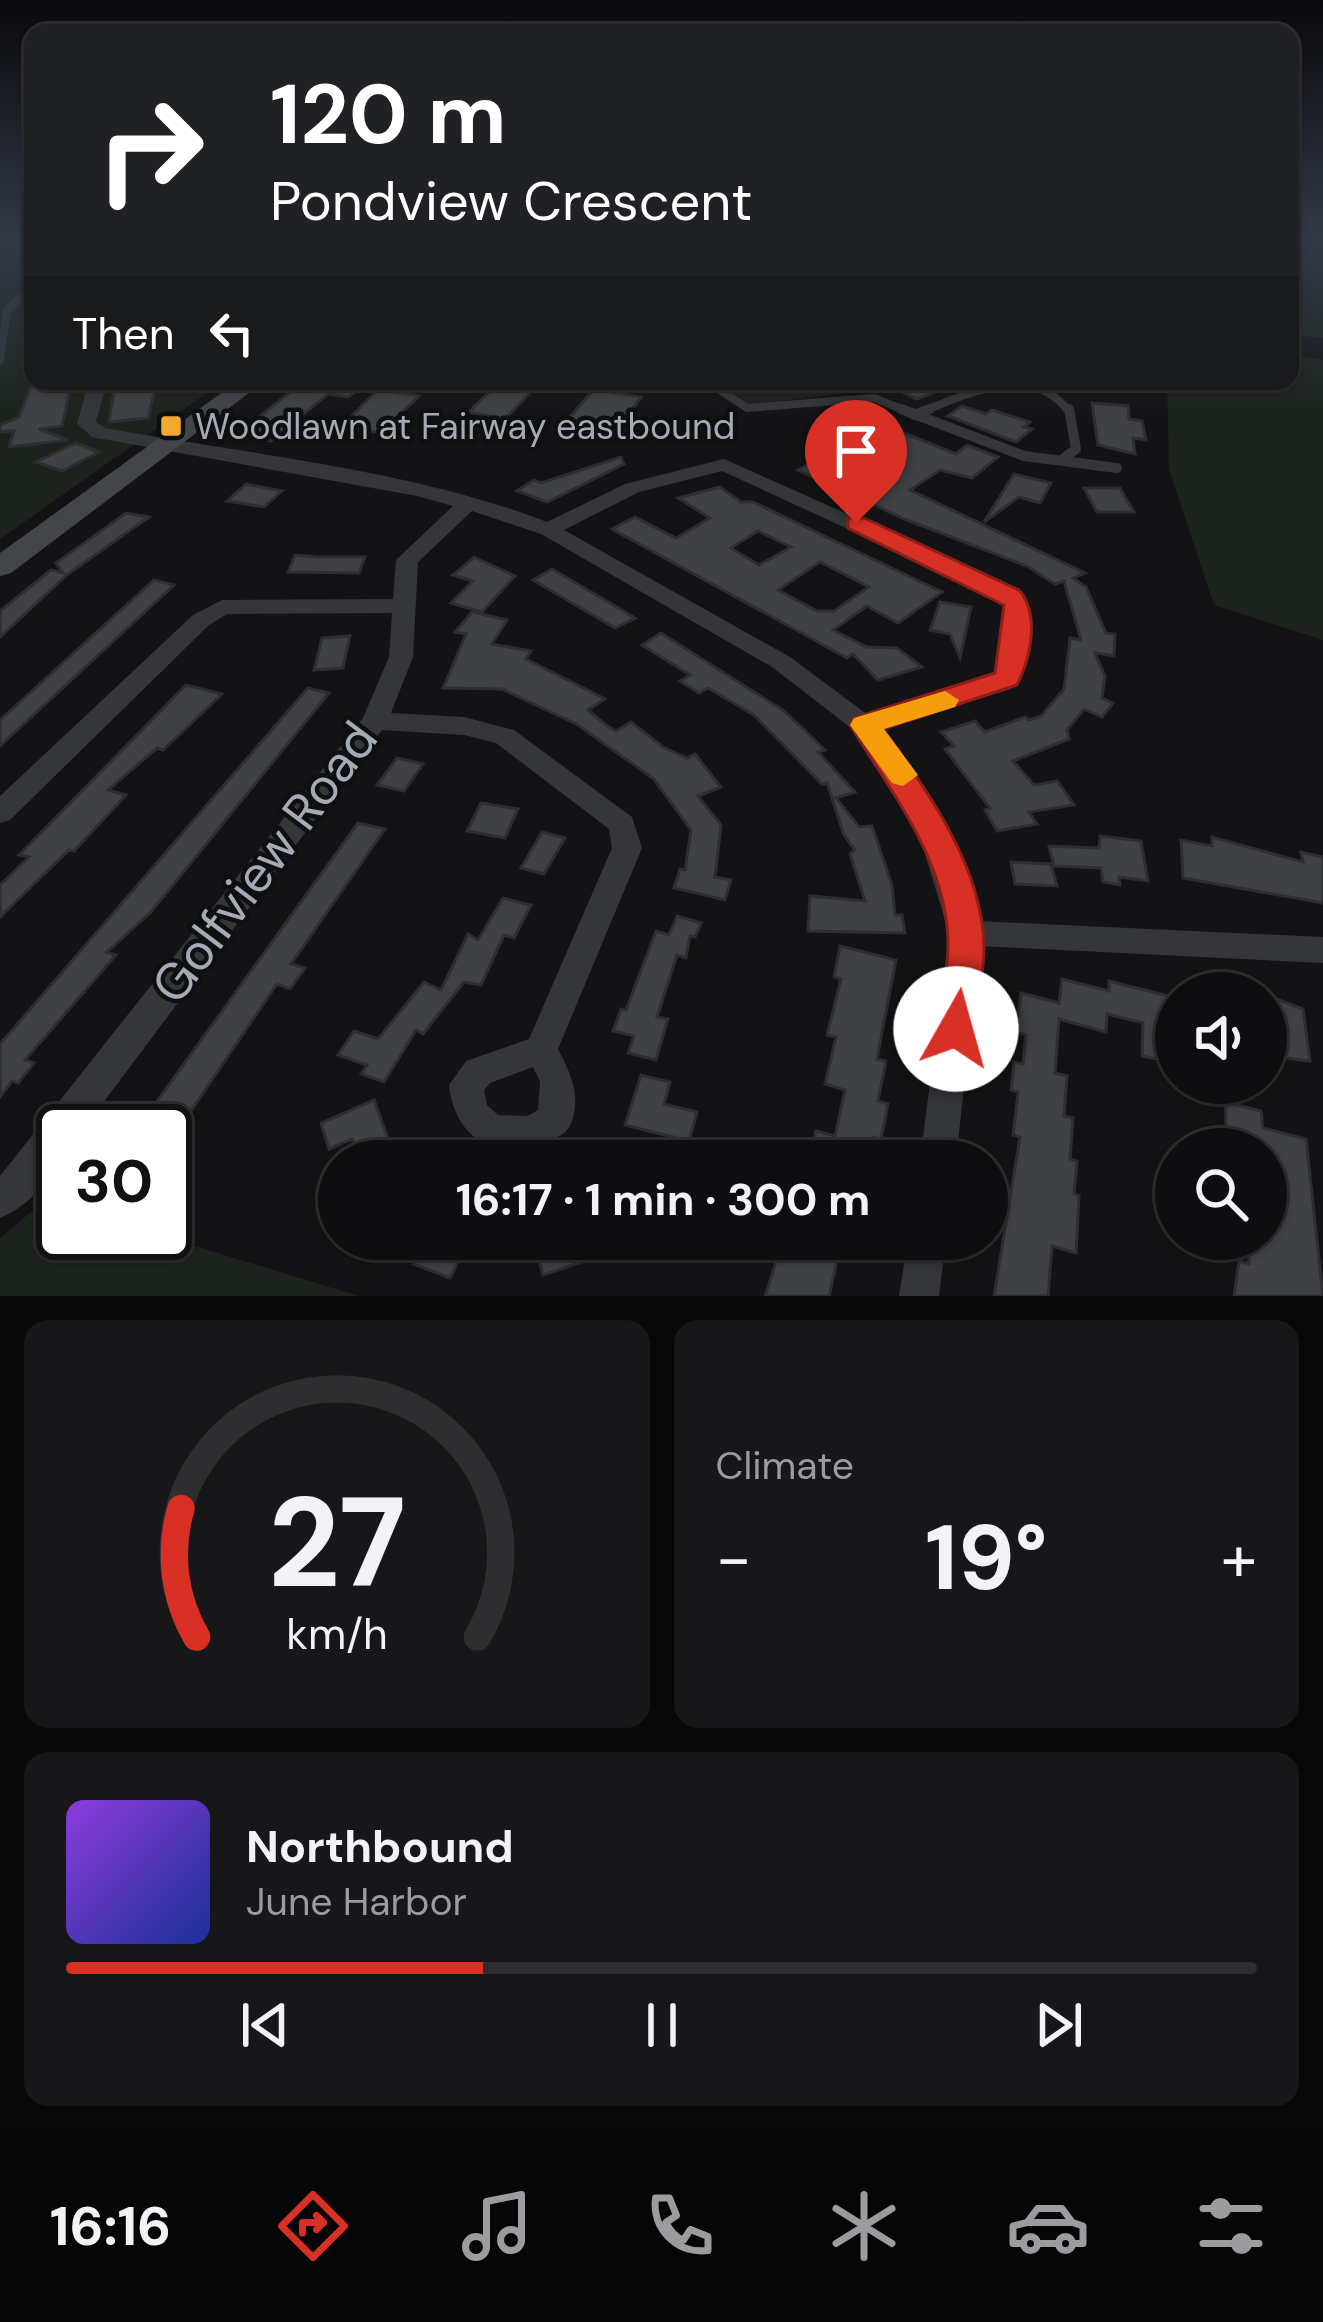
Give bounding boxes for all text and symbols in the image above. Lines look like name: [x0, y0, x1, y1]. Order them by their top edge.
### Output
text: 120 m: [270, 60, 507, 169]
icon: right: [72, 72, 228, 228]
text: Pondview Crescent: [270, 166, 752, 237]
icon: left: [199, 300, 265, 366]
text: Then: [72, 304, 175, 363]
pin: [805, 400, 907, 523]
place label: Woodlawn at Fairway eastbound: [195, 403, 735, 450]
marker: Woodlawn at Fairway eastbound: [158, 413, 184, 439]
icon: arrive: [823, 418, 889, 484]
street label: Golfview Road: [137, 708, 392, 1017]
position arrow: [893, 966, 1019, 1092]
map controls: [1155, 972, 1287, 1260]
button: sound: [1155, 972, 1287, 1104]
speed limit sign: 30: [36, 1104, 192, 1260]
button: search: [1155, 1128, 1287, 1260]
text: 16:17 · 1 min · 300 m: [456, 1170, 870, 1229]
text: Climate: [716, 1440, 854, 1491]
text: 27: [268, 1462, 406, 1625]
text: 19°: [925, 1500, 1048, 1617]
text: −: [716, 1516, 752, 1601]
text: +: [1221, 1516, 1257, 1601]
text: km/h: [286, 1606, 387, 1662]
text: Northbound: [246, 1817, 514, 1876]
text: June Harbor: [246, 1876, 467, 1927]
icon: previous: [232, 1992, 298, 2058]
icon: pause: [629, 1992, 695, 2058]
icon: next: [1026, 1992, 1092, 2058]
icon: directions: [271, 2184, 355, 2268]
icon: music: [455, 2184, 539, 2268]
icon: phone: [638, 2184, 722, 2268]
icon: climate: [822, 2184, 906, 2268]
icon: car: [1006, 2184, 1090, 2268]
icon: filters: [1189, 2184, 1273, 2268]
text: 16:16: [50, 2191, 171, 2262]

